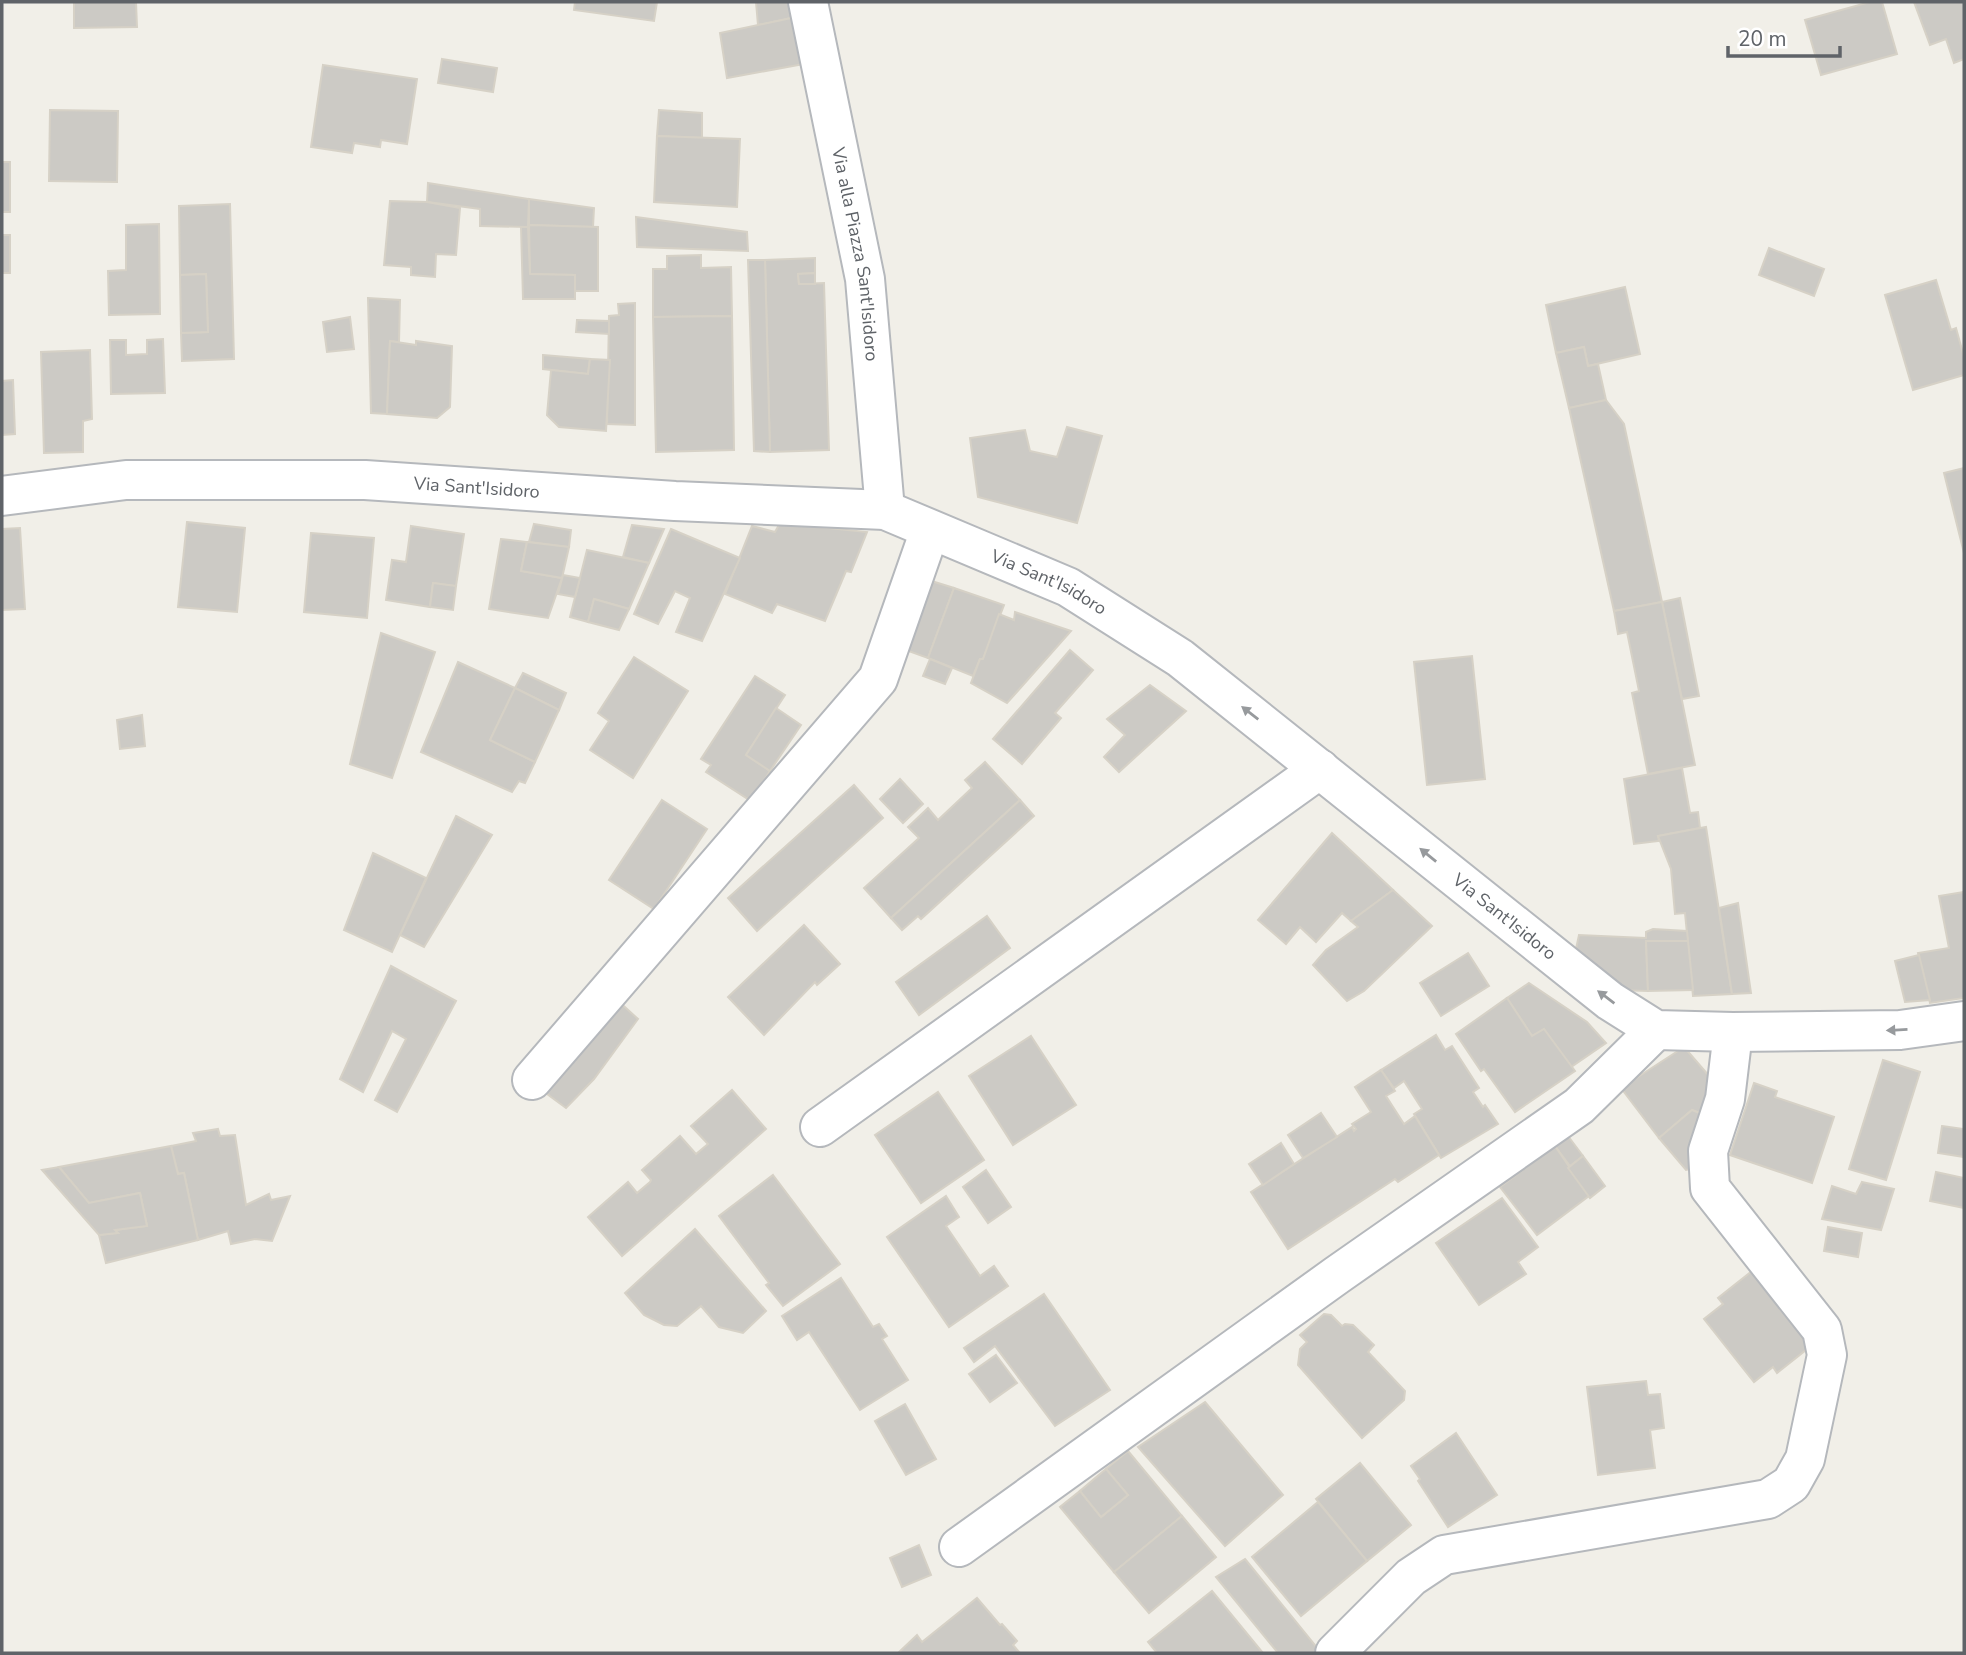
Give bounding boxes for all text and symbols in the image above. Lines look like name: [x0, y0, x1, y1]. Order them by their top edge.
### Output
scale bar: [1728, 14, 1840, 58]
text: 20 m: [1738, 25, 1787, 53]
street label: Via alla Piazza Sant'Isidoro: [826, 144, 884, 362]
street label: Via Sant'Isidoro: [412, 471, 541, 504]
street label: Via Sant'Isidoro: [986, 544, 1111, 621]
one-way arrow: [1241, 707, 1259, 721]
one-way arrow: [1419, 848, 1436, 863]
street label: Via Sant'Isidoro: [1447, 867, 1561, 965]
one-way arrow: [1596, 990, 1615, 1004]
one-way arrow: [1885, 1024, 1907, 1035]

